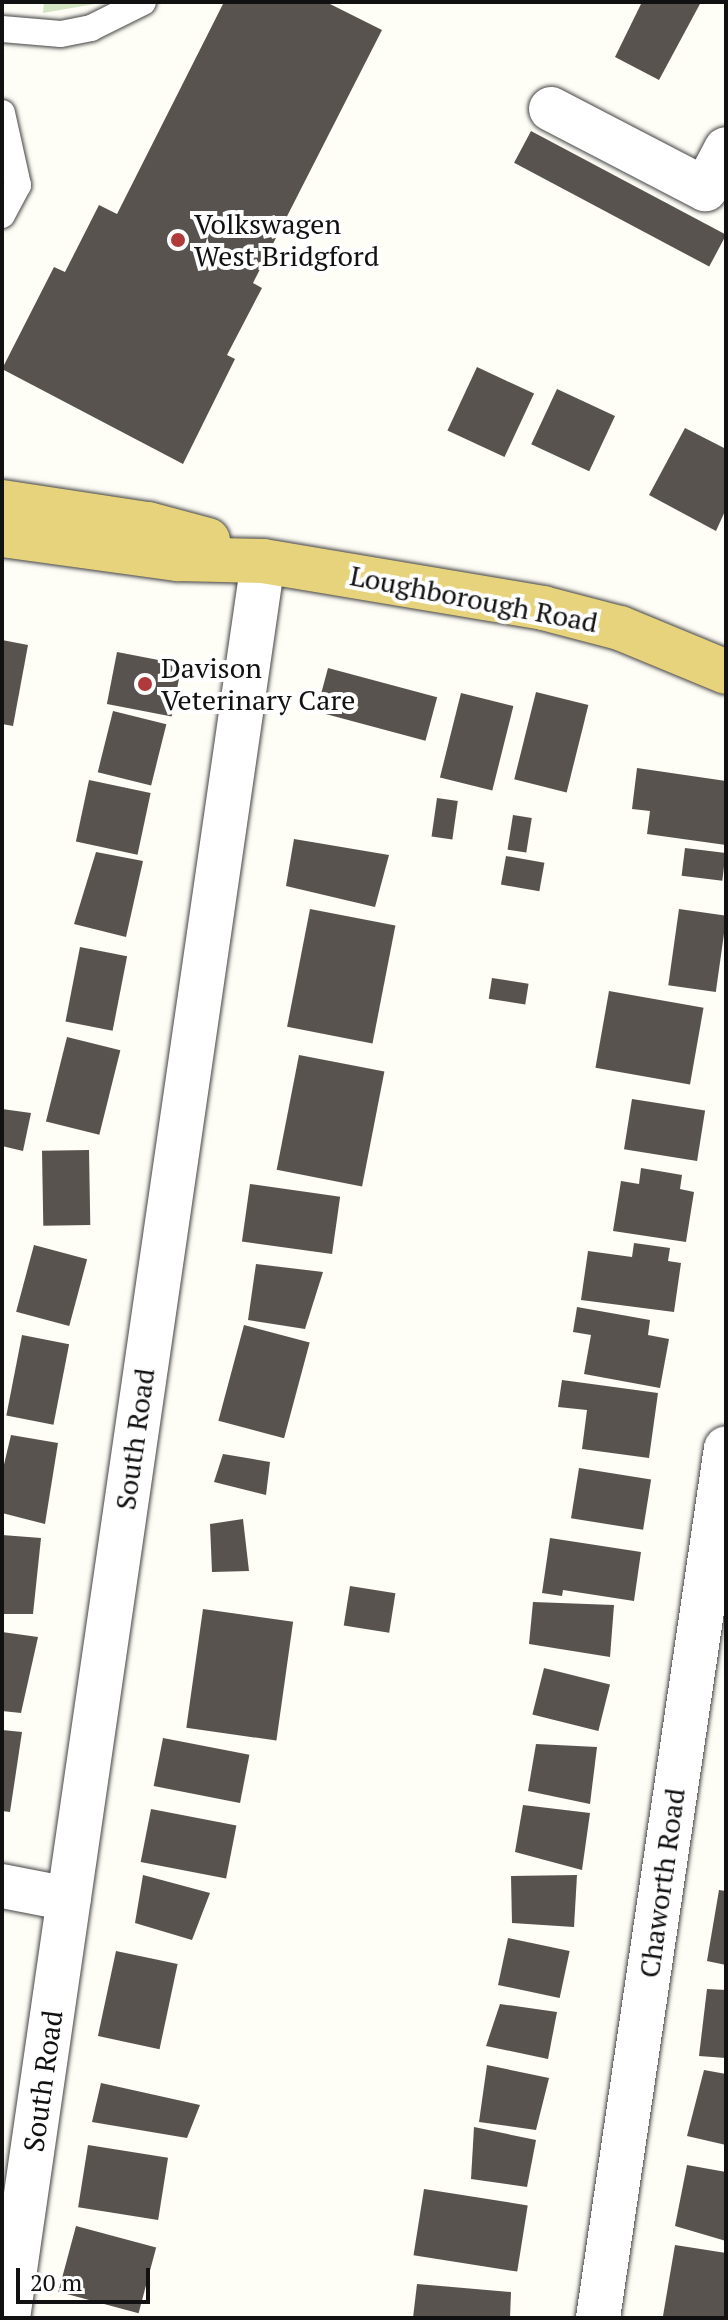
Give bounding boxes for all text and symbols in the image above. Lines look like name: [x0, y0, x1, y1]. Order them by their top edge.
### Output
place label: Volkswagen West Bridgford: [194, 207, 379, 273]
marker: Volkswagen West Bridgford: [169, 231, 187, 249]
street label: Loughborough Road: [347, 559, 601, 639]
place label: Davison Veterinary Care: [161, 651, 355, 717]
marker: Davison Veterinary Care: [136, 675, 154, 693]
street label: South Road: [108, 1366, 162, 1512]
street label: Chaworth Road: [632, 1786, 692, 1980]
street label: South Road: [16, 2008, 70, 2154]
scale bar: [20, 2252, 154, 2302]
text: 20 m: [30, 2266, 82, 2298]

